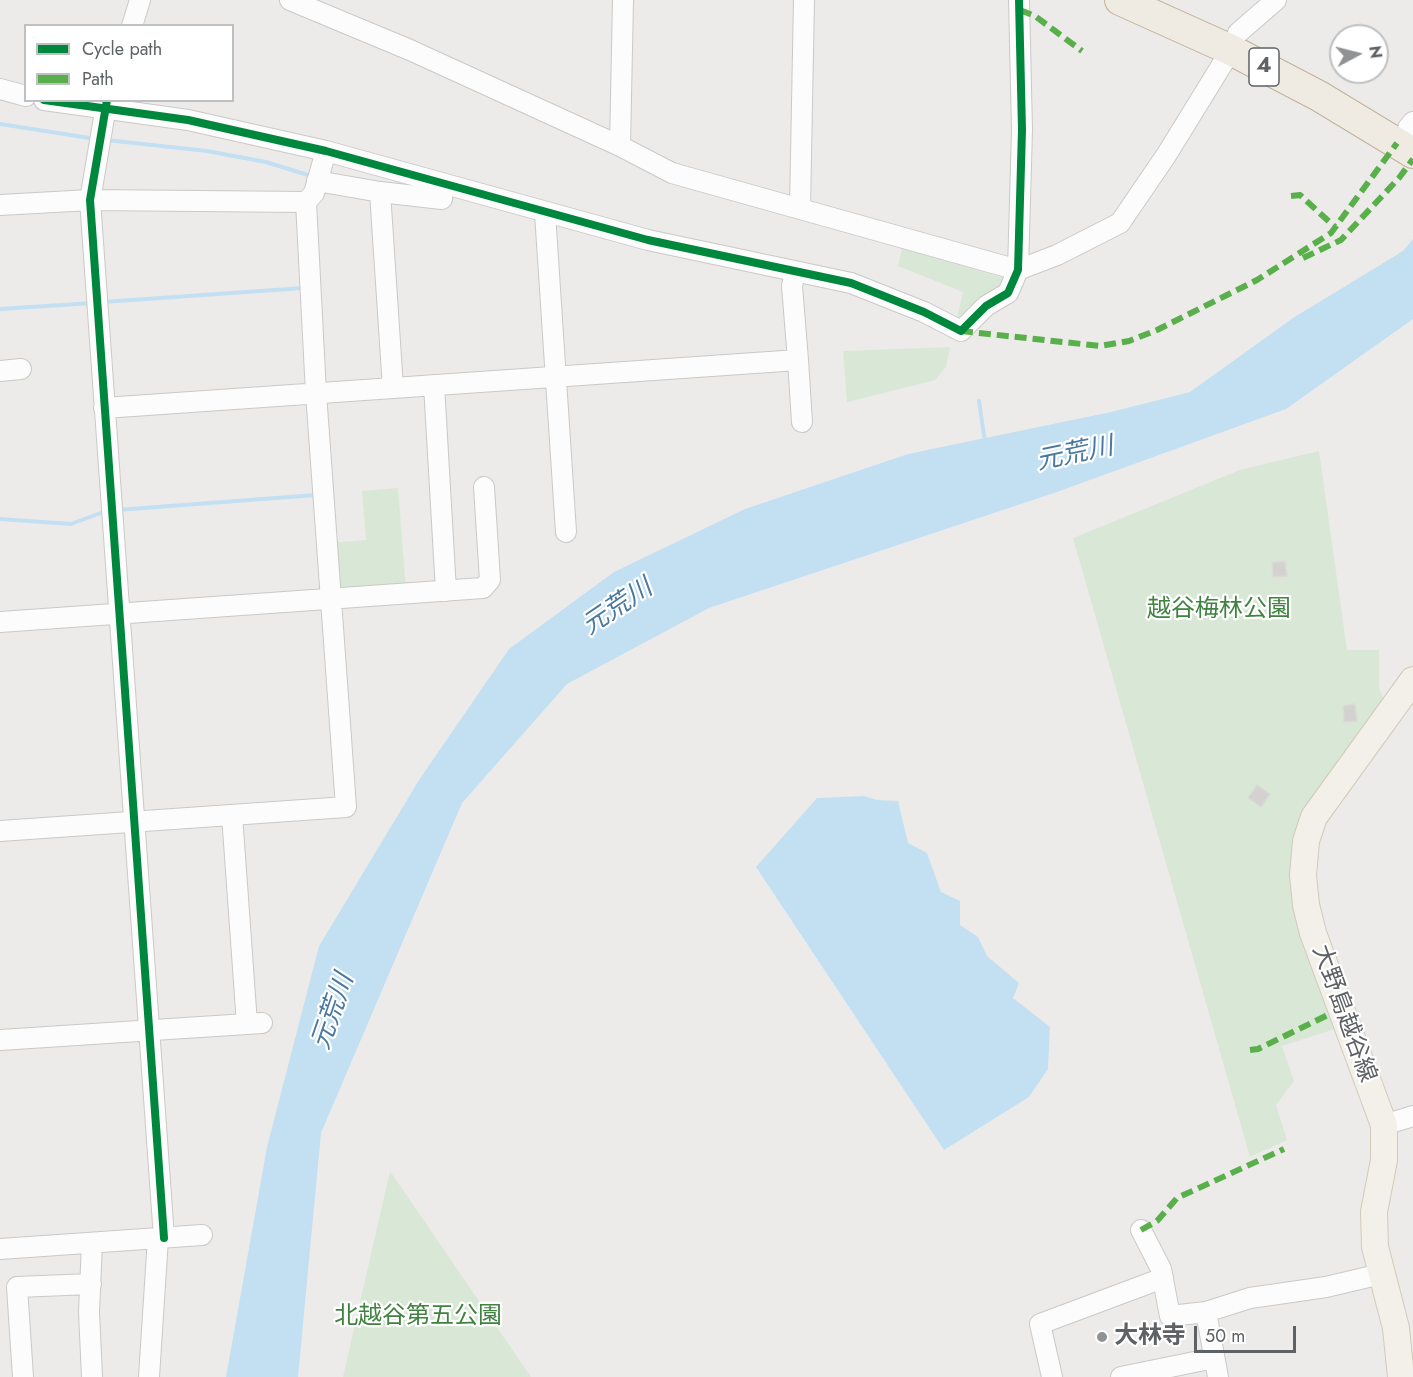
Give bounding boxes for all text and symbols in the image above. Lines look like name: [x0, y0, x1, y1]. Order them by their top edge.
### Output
legend: [24, 24, 234, 102]
north arrow: [1329, 24, 1389, 84]
text: Cycle path: [82, 36, 162, 62]
text: N: [1363, 44, 1388, 60]
road number: 4: [1249, 48, 1279, 86]
text: Path: [82, 66, 114, 92]
water label: 元荒川: [1034, 432, 1116, 478]
water label: 元荒川: [577, 573, 659, 643]
park label: 越谷梅林公園: [1147, 596, 1291, 624]
street label: 大野島越谷線: [1305, 941, 1381, 1087]
water label: 元荒川: [307, 970, 361, 1054]
park label: 北越谷第五公園: [334, 1303, 502, 1331]
scale bar: [1197, 1314, 1299, 1352]
place label: 大林寺: [1114, 1323, 1186, 1351]
text: 50 m: [1205, 1323, 1245, 1349]
marker: 大林寺: [1095, 1330, 1109, 1344]

